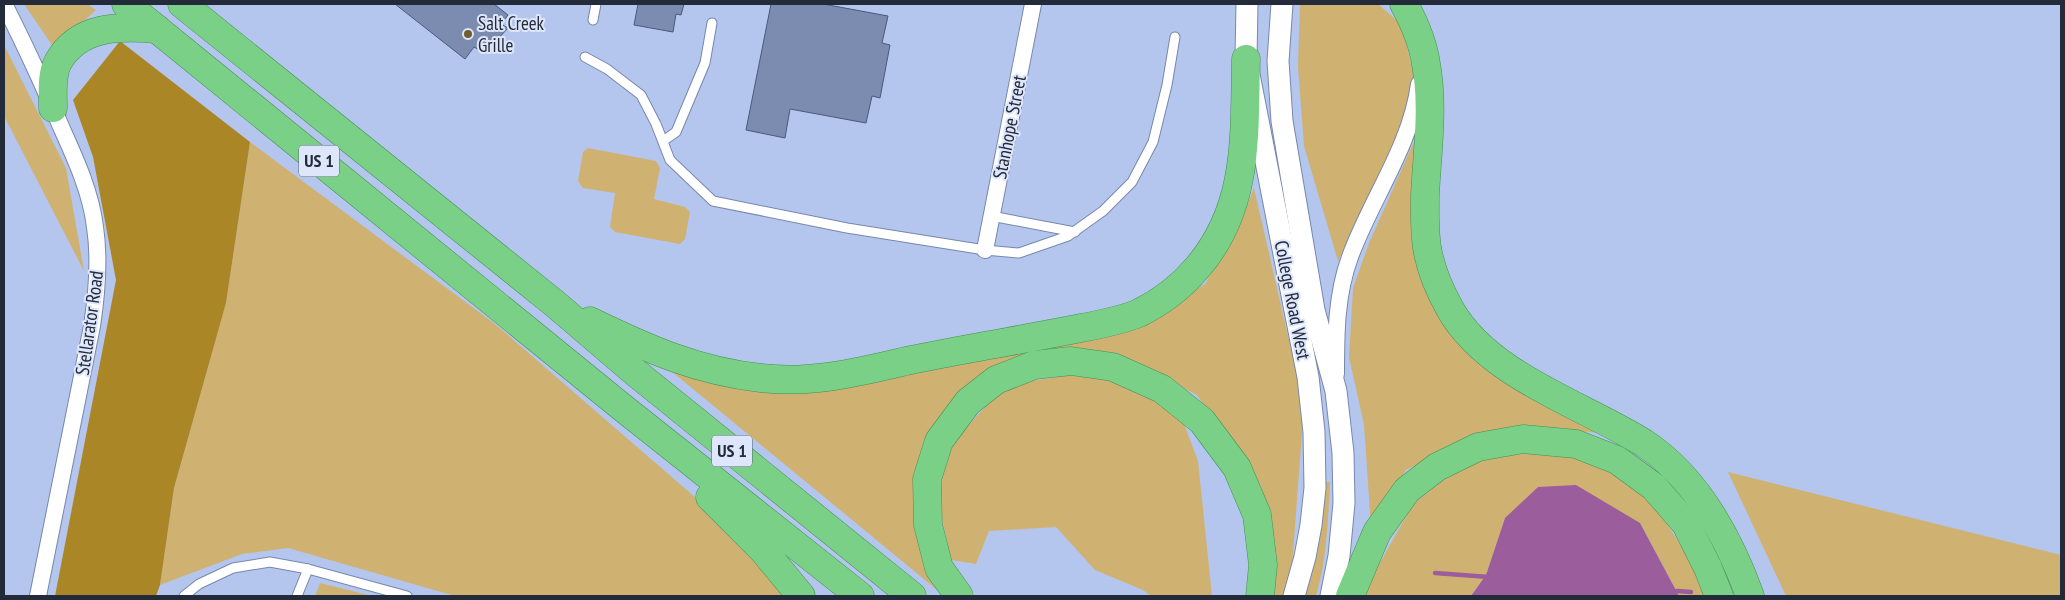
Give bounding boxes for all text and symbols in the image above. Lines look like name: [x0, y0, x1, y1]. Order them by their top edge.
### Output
place label: Salt Creek Grille: [478, 11, 545, 57]
marker: Salt Creek Grille: [462, 28, 474, 40]
street label: Stanhope Street: [987, 72, 1031, 181]
road number: US 1: [299, 146, 339, 177]
street label: College Road West: [1270, 238, 1316, 362]
street label: Stellarator Road: [70, 269, 108, 377]
road number: US 1: [712, 436, 752, 466]

